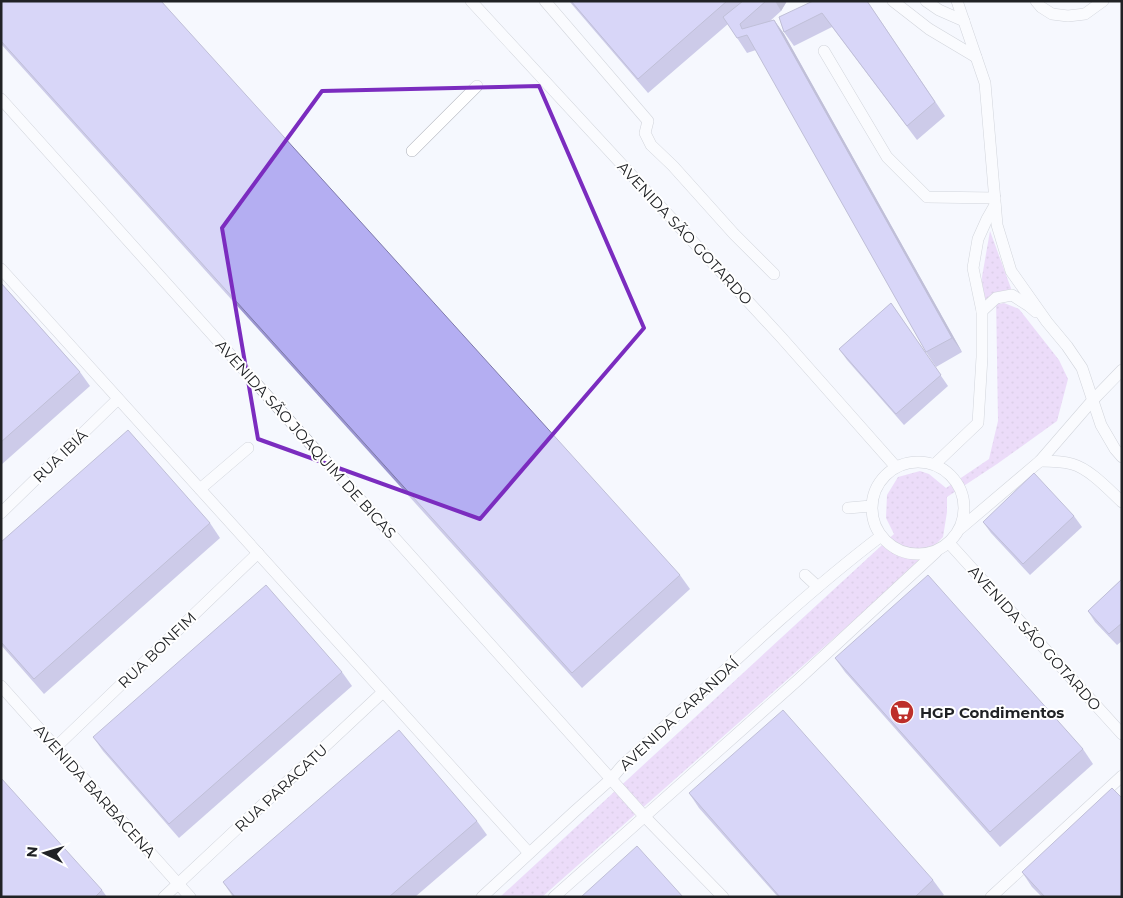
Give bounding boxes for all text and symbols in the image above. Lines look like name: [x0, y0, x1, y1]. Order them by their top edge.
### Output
street label: AVENIDA SÃO GOTARDO: [614, 157, 756, 309]
street label: AVENIDA SÃO JOAQUIM DE BICAS: [212, 336, 400, 542]
street label: RUA IBIÁ: [29, 425, 91, 487]
street label: AVENIDA SÃO GOTARDO: [965, 561, 1105, 715]
street label: RUA BONFIM: [114, 608, 200, 692]
street label: AVENIDA CARANDAÍ: [615, 653, 743, 774]
supermarket icon: HGP Condimentos: [889, 699, 915, 725]
place label: HGP Condimentos: [920, 703, 1064, 722]
street label: AVENIDA BARBACENA: [31, 721, 159, 861]
street label: RUA PARACATU: [231, 740, 331, 836]
north arrow: [20, 828, 70, 878]

